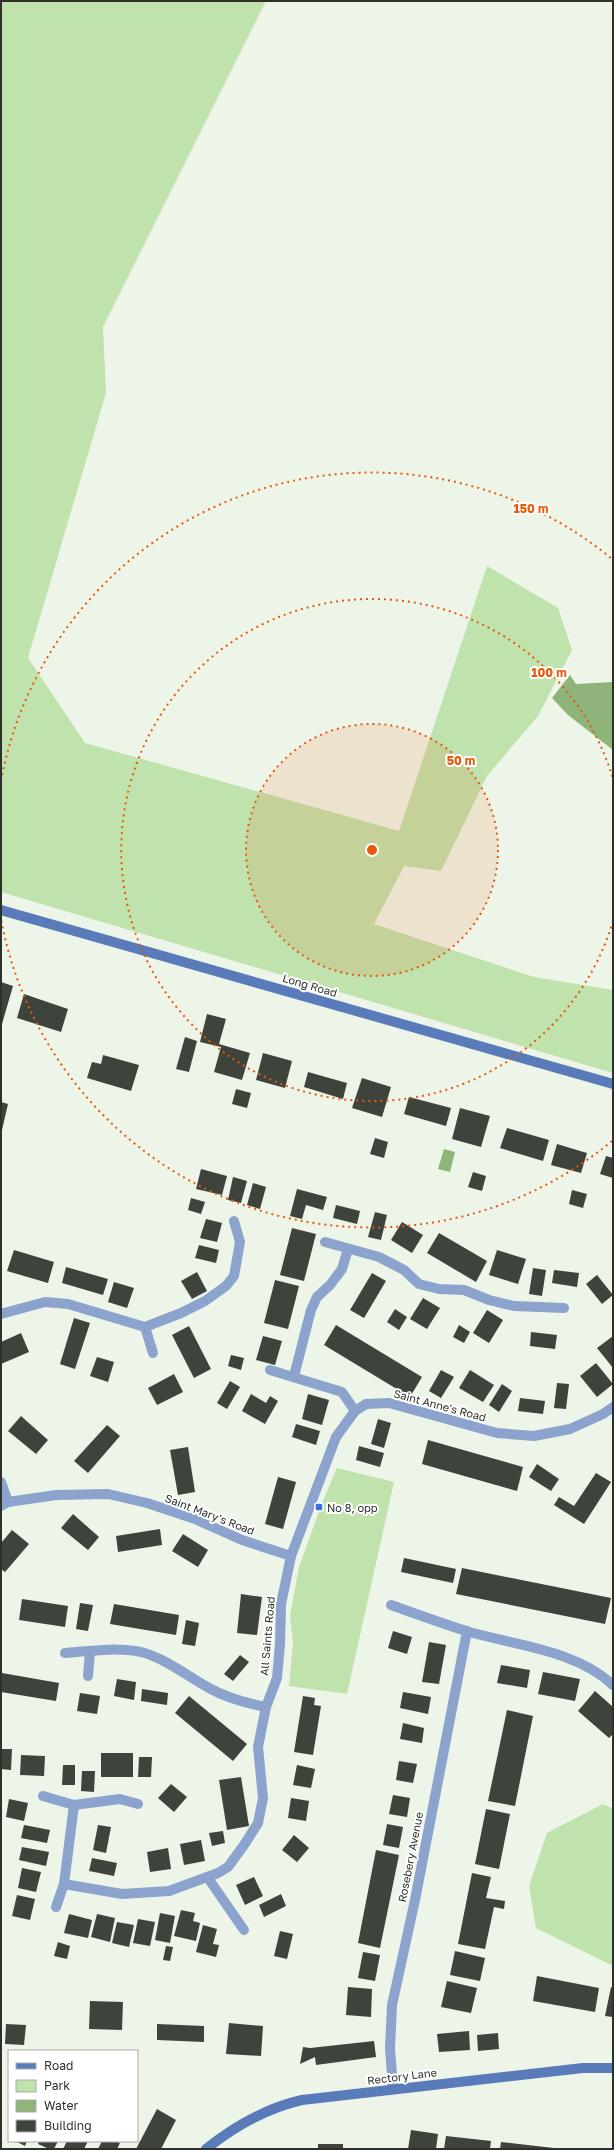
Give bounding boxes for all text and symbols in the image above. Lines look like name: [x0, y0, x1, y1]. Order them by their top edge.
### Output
text: 150 m: [514, 501, 548, 516]
text: 100 m: [531, 665, 567, 680]
text: 50 m: [447, 753, 475, 768]
centre of rings: [365, 843, 379, 857]
street label: Long Road: [281, 971, 339, 999]
street label: Saint Anne's Road: [392, 1386, 488, 1424]
street label: Saint Mary's Road: [163, 1491, 257, 1537]
place label: No 8, opp: [327, 1501, 378, 1514]
marker: No 8, opp: [314, 1502, 324, 1512]
street label: All Saints Road: [257, 1596, 277, 1676]
street label: Rosebery Avenue: [395, 1811, 425, 1903]
legend: [8, 2050, 138, 2142]
text: Road: [44, 2058, 73, 2073]
street label: Rectory Lane: [366, 2065, 438, 2087]
text: Park: [44, 2078, 70, 2093]
text: Water: [44, 2098, 78, 2113]
text: Building: [44, 2118, 92, 2133]

